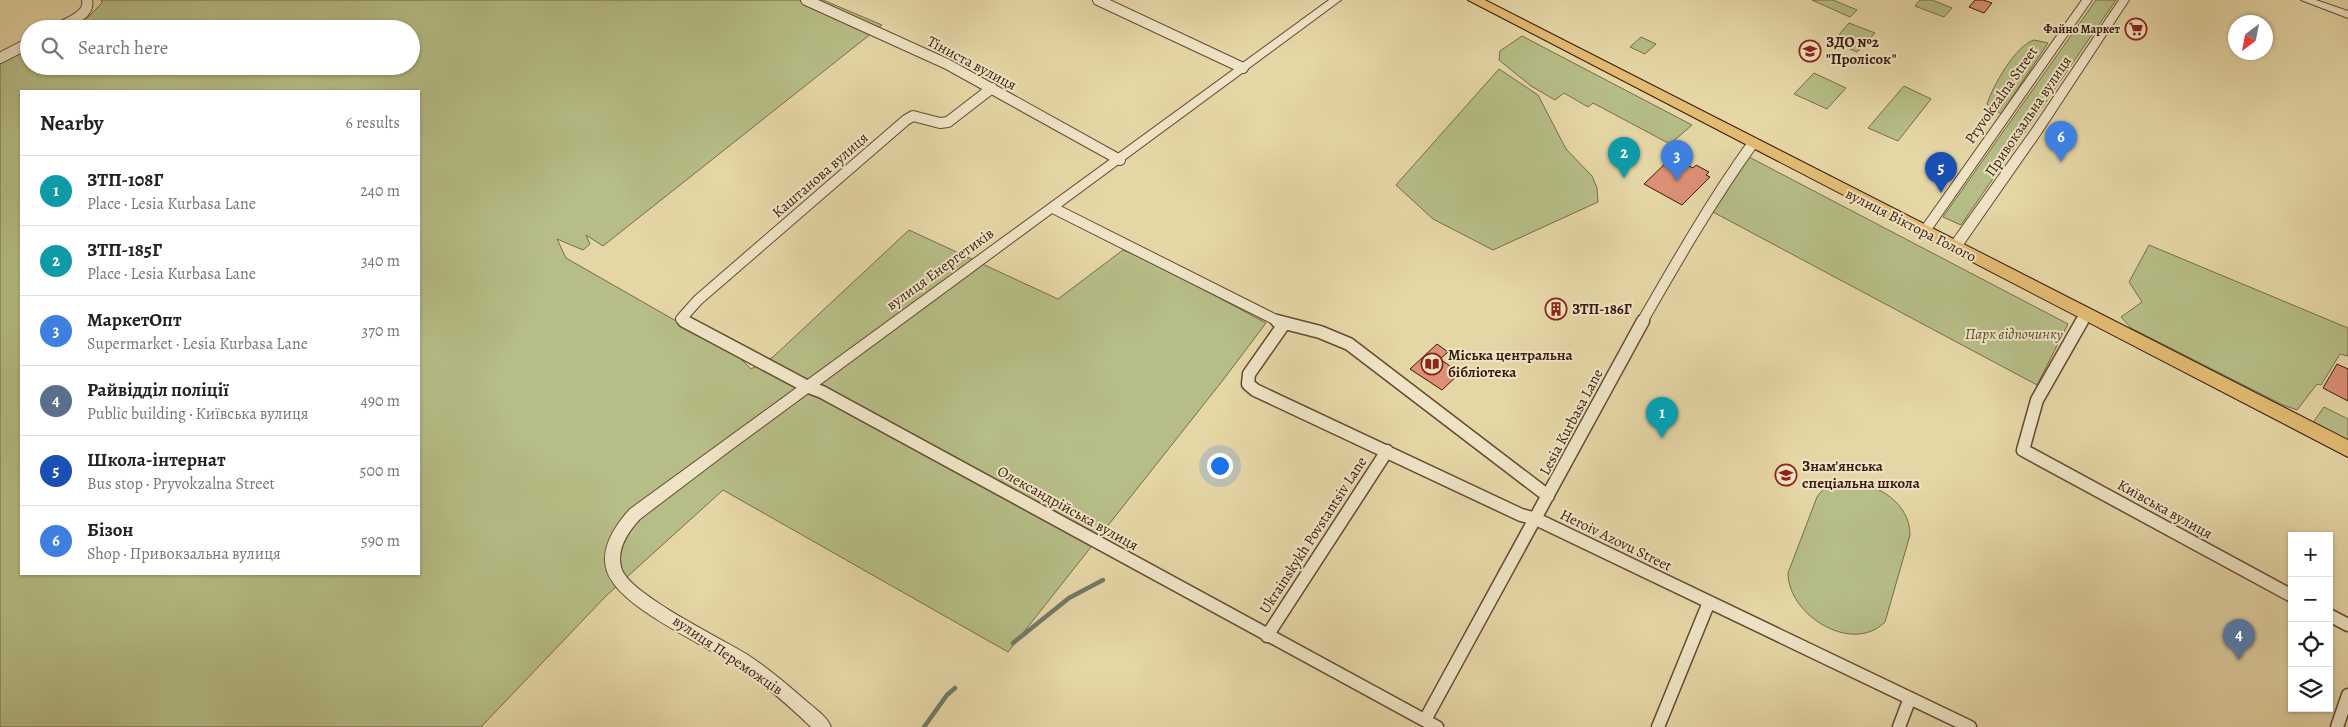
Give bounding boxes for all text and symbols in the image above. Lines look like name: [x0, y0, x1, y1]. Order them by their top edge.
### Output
north arrow: [2228, 15, 2273, 60]
supermarket icon: Файно Маркет: [2124, 17, 2148, 41]
search box: [20, 20, 420, 75]
place label: Файно Маркет: [2044, 21, 2121, 37]
street label: Тіниста вулиця: [924, 31, 1020, 95]
place label: ЗДО №2 "Пролісок": [1826, 32, 1897, 69]
icon: search: [38, 34, 66, 62]
text: Search here: [78, 35, 168, 61]
school or university icon: ЗДО №2 "Пролісок": [1798, 39, 1822, 63]
street label: Pryvokzalna Street: [1960, 42, 2042, 148]
street label: Привокзальна вулиця: [1980, 52, 2076, 180]
text: Nearby: [40, 109, 103, 137]
text: 6 results: [346, 112, 400, 134]
pin: 6: [2045, 121, 2077, 162]
street label: Каштанова вулиця: [768, 128, 872, 222]
pin: 2: [1608, 137, 1640, 178]
pin: 3: [1661, 140, 1693, 181]
pin: 5: [1925, 152, 1957, 193]
text: ЗТП-108Г: [87, 167, 163, 193]
text: 1: [53, 180, 59, 202]
text: 240 m: [360, 180, 400, 202]
street label: вулиця Віктора Голого: [1842, 183, 1980, 267]
text: Place · Lesia Kurbasa Lane: [87, 193, 256, 215]
street label: вулиця Енергетиків: [882, 223, 998, 315]
text: ЗТП-185Г: [87, 237, 162, 263]
text: 2: [52, 250, 60, 272]
text: 340 m: [361, 250, 400, 272]
text: Place · Lesia Kurbasa Lane: [87, 263, 256, 285]
building icon: ЗТП-186Г: [1544, 297, 1568, 321]
place label: ЗТП-186Г: [1572, 299, 1632, 319]
text: МаркетОпт: [87, 307, 182, 333]
text: 3: [53, 320, 59, 342]
text: 370 m: [362, 320, 400, 342]
park label: Парк відпочинку: [1965, 324, 2064, 344]
text: Supermarket · Lesia Kurbasa Lane: [87, 333, 308, 355]
place label: Міська центральна бібліотека: [1448, 345, 1573, 382]
library icon: Міська центральна бібліотека: [1420, 352, 1444, 376]
street label: Lesia Kurbasa Lane: [1535, 365, 1608, 479]
text: Райвідділ поліції: [87, 377, 229, 403]
text: 4: [52, 390, 60, 412]
text: 490 m: [360, 390, 400, 412]
pin: 1: [1646, 397, 1678, 438]
text: Public building · Київська вулиця: [87, 403, 309, 425]
text: Школа-інтернат: [87, 447, 226, 473]
street label: Ukrainskykh Povstantsiv Lane: [1255, 452, 1371, 617]
your location: [1207, 453, 1233, 479]
place label: Знам'янська спеціальна школа: [1802, 456, 1921, 493]
text: 5: [53, 460, 59, 482]
text: 500 m: [360, 460, 400, 482]
street label: Олександрійська вулиця: [994, 461, 1142, 555]
school or university icon: Знам'янська спеціальна школа: [1774, 463, 1798, 487]
text: Bus stop · Pryvokzalna Street: [87, 473, 275, 495]
street label: Київська вулиця: [2114, 475, 2216, 543]
street label: Heroiv Azovu Street: [1557, 504, 1675, 576]
text: Бізон: [87, 517, 134, 543]
text: 6: [52, 530, 60, 552]
text: 590 m: [361, 530, 400, 552]
map controls: [2288, 532, 2333, 712]
button: +: [2288, 532, 2333, 577]
text: Shop · Привокзальна вулиця: [87, 543, 281, 565]
button: −: [2288, 577, 2333, 622]
street label: вулиця Переможців: [669, 611, 787, 699]
pin: 4: [2223, 619, 2255, 660]
button: locate: [2288, 622, 2333, 667]
button: layers: [2288, 667, 2333, 712]

